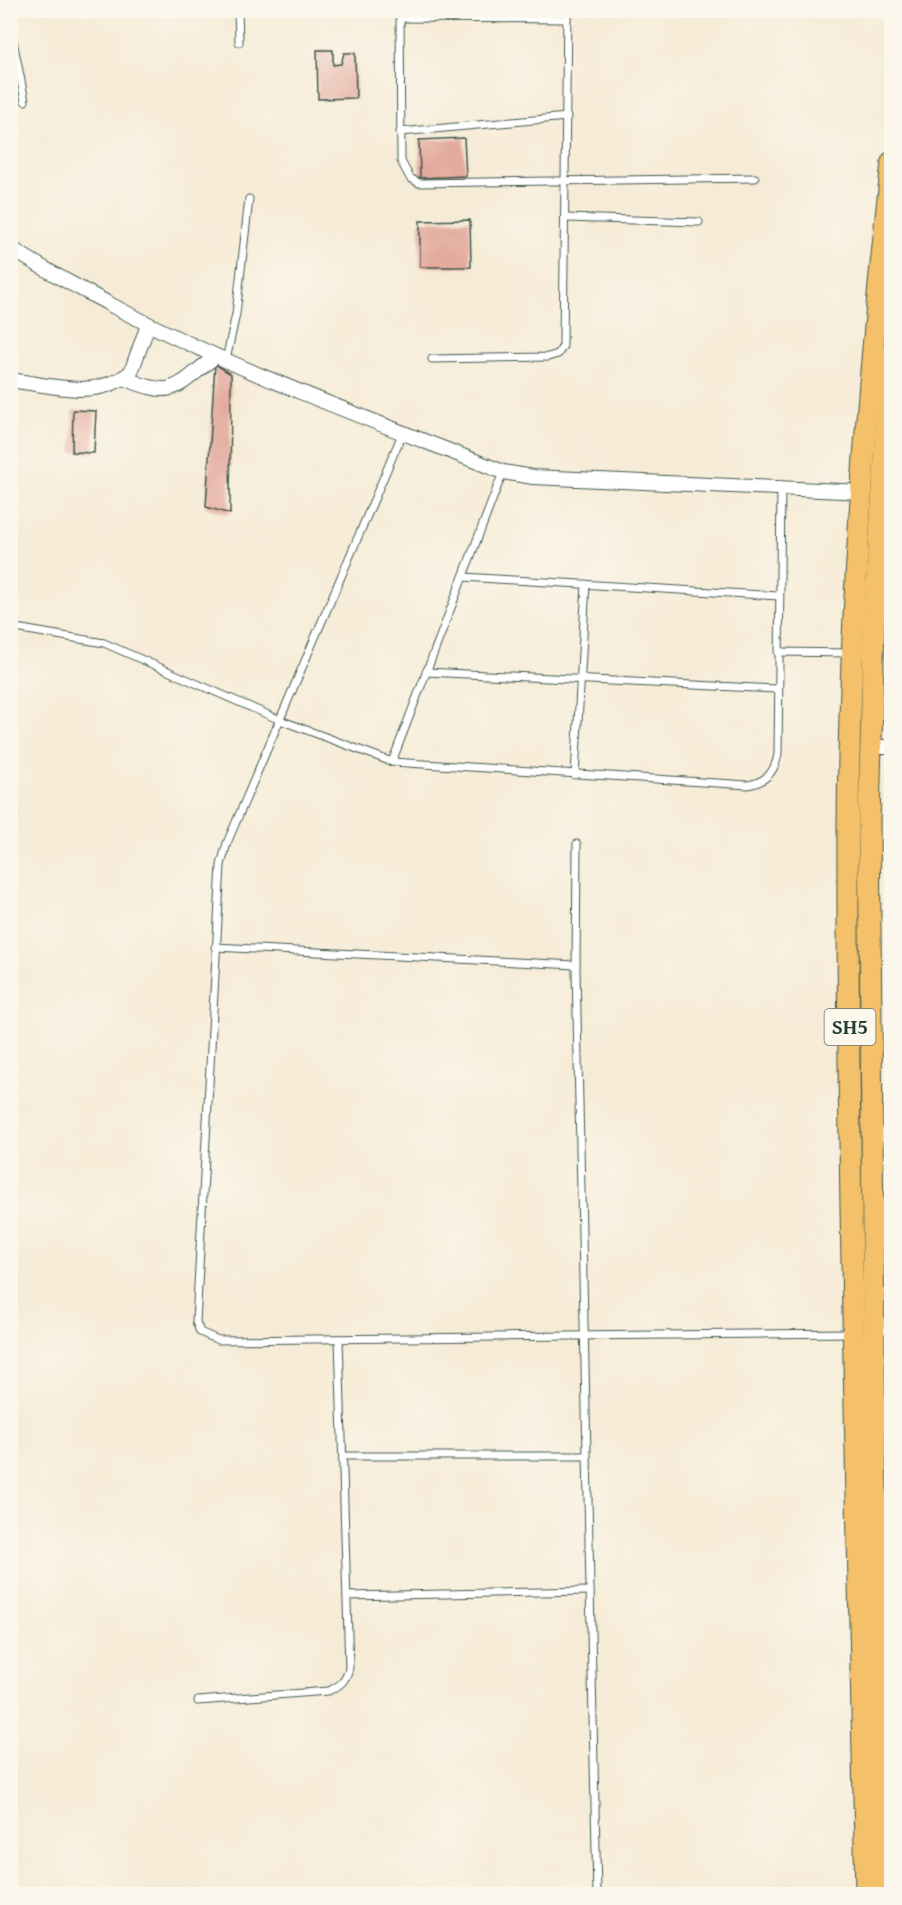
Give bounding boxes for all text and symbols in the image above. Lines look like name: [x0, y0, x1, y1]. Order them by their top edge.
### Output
road number: SH5: [824, 1009, 876, 1045]

